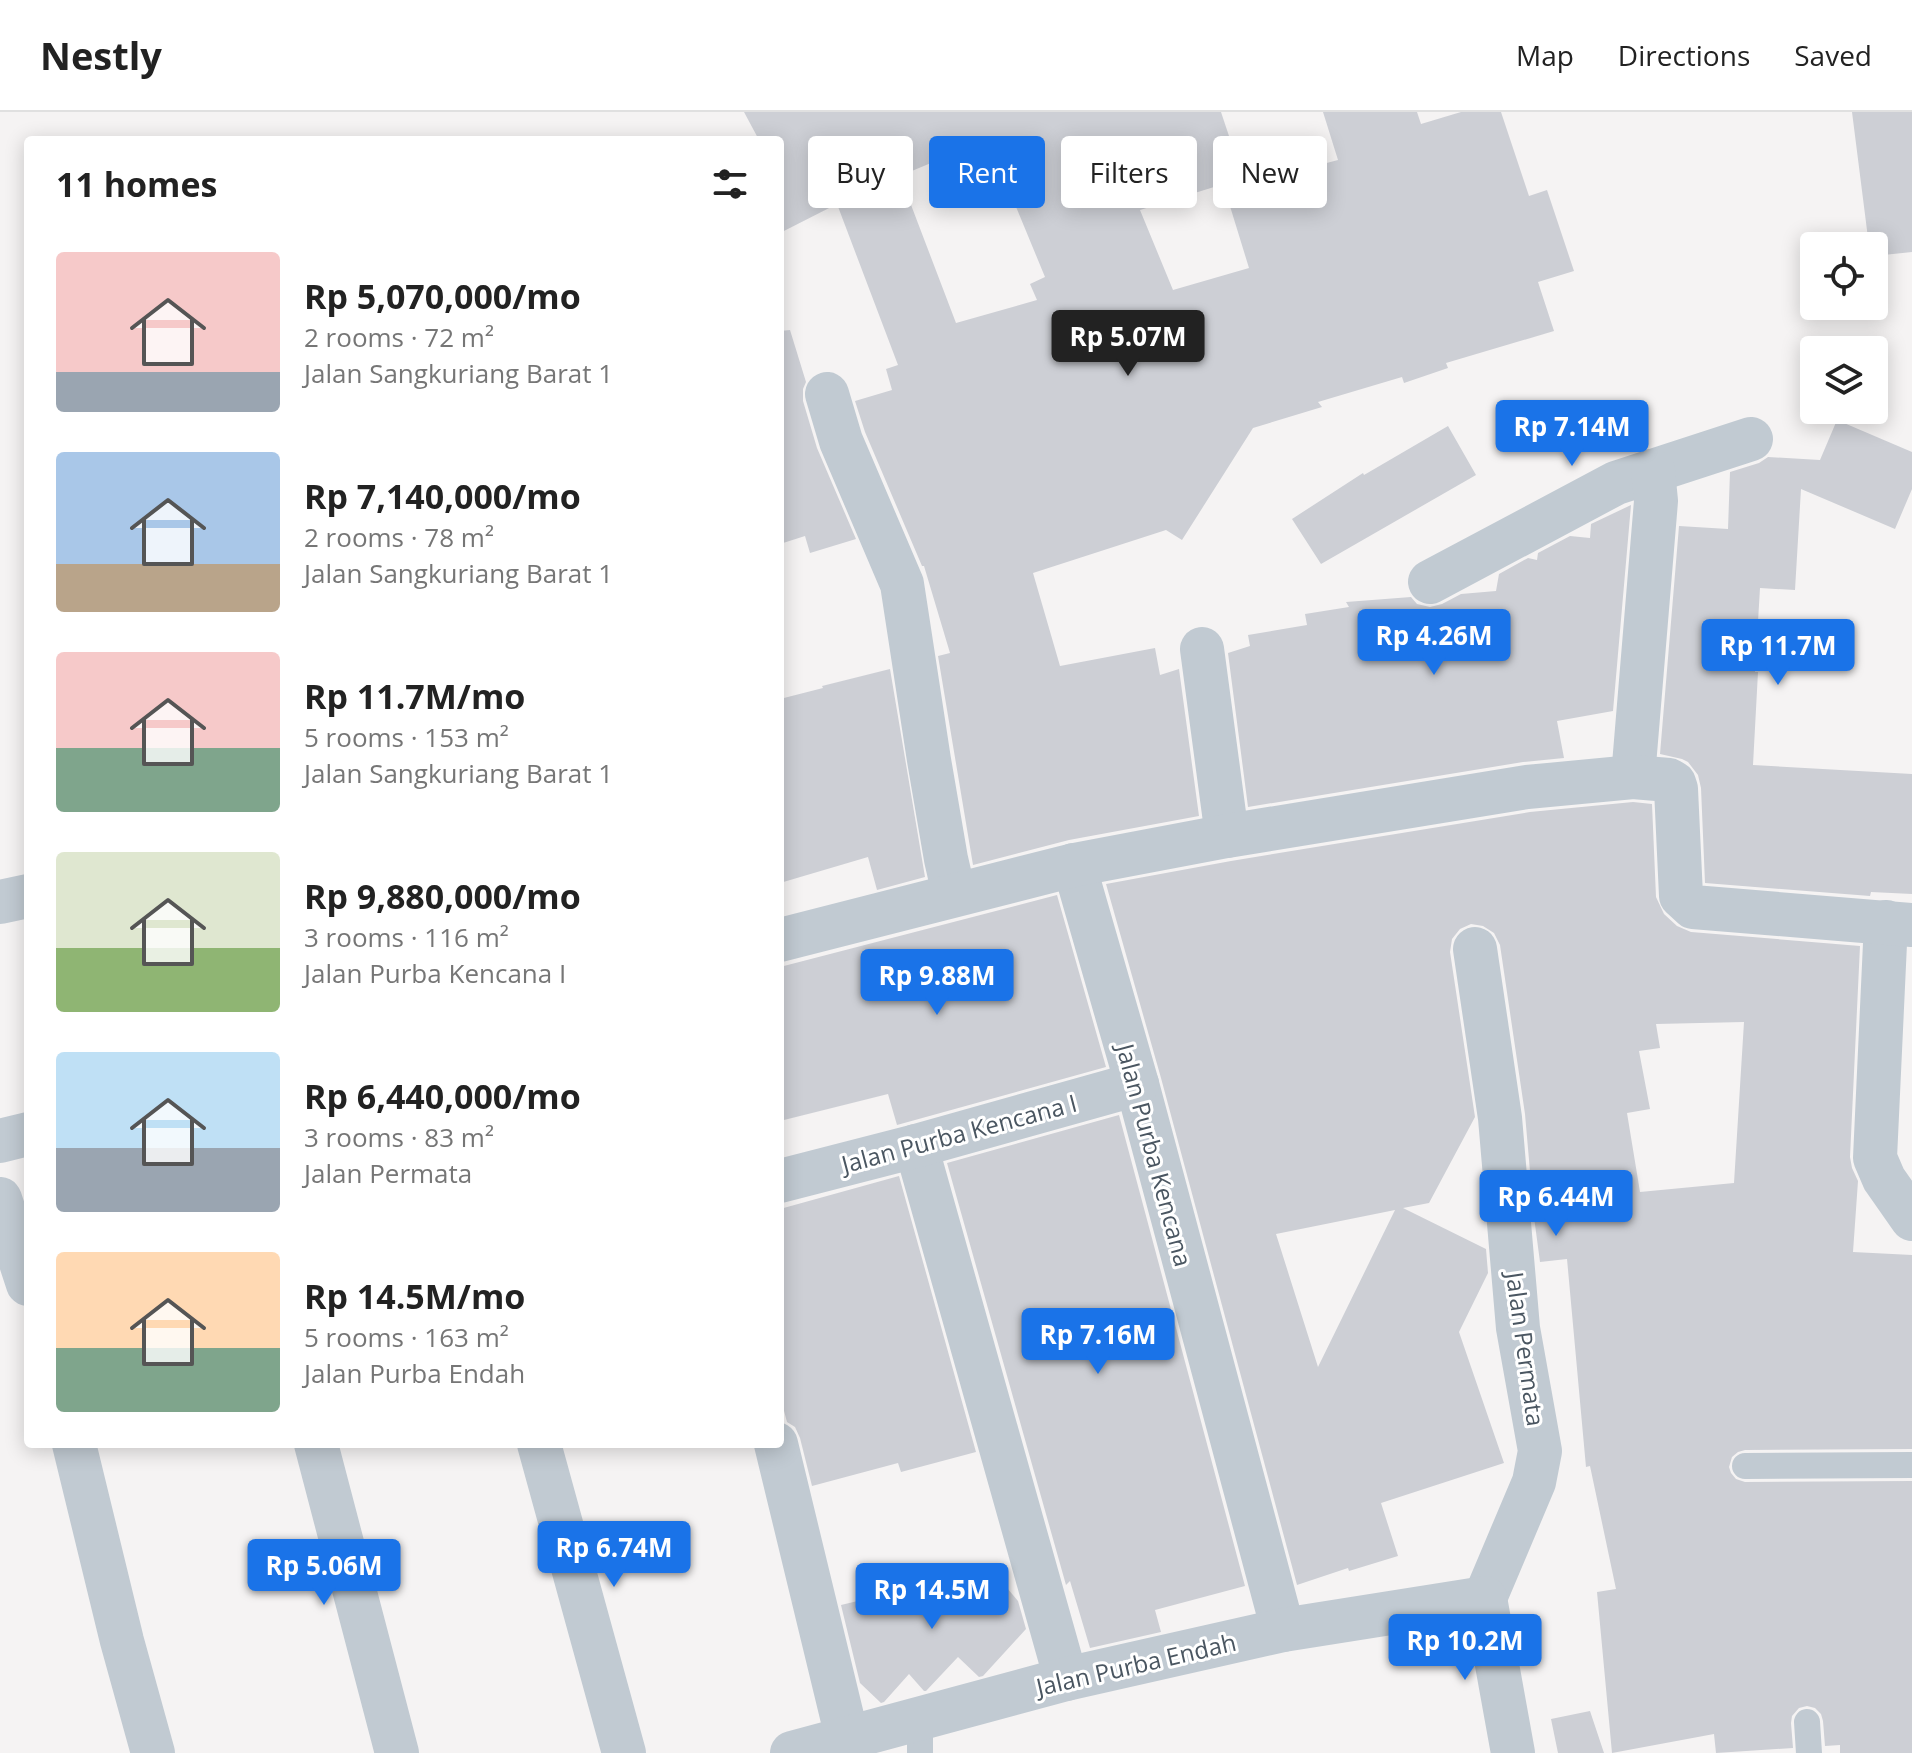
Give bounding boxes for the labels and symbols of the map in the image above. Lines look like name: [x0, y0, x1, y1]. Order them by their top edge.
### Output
pin: Rp 5.07M: [1045, 310, 1211, 378]
pin: Rp 7.14M: [1489, 400, 1655, 468]
pin: Rp 4.26M: [1351, 609, 1517, 677]
pin: Rp 11.7M: [1695, 619, 1861, 687]
pin: Rp 9.88M: [854, 949, 1020, 1017]
street label: Jalan Purba Kencana: [1109, 1038, 1201, 1270]
street label: Jalan Purba Kencana I: [836, 1086, 1080, 1181]
pin: Rp 6.44M: [1473, 1170, 1639, 1238]
street label: Jalan Permata: [1499, 1268, 1553, 1428]
pin: Rp 7.16M: [1015, 1308, 1181, 1376]
pin: Rp 6.74M: [531, 1521, 697, 1589]
pin: Rp 5.06M: [241, 1539, 407, 1607]
pin: Rp 14.5M: [849, 1563, 1015, 1631]
pin: Rp 10.2M: [1382, 1614, 1548, 1682]
street label: Jalan Purba Endah: [1031, 1625, 1239, 1703]

